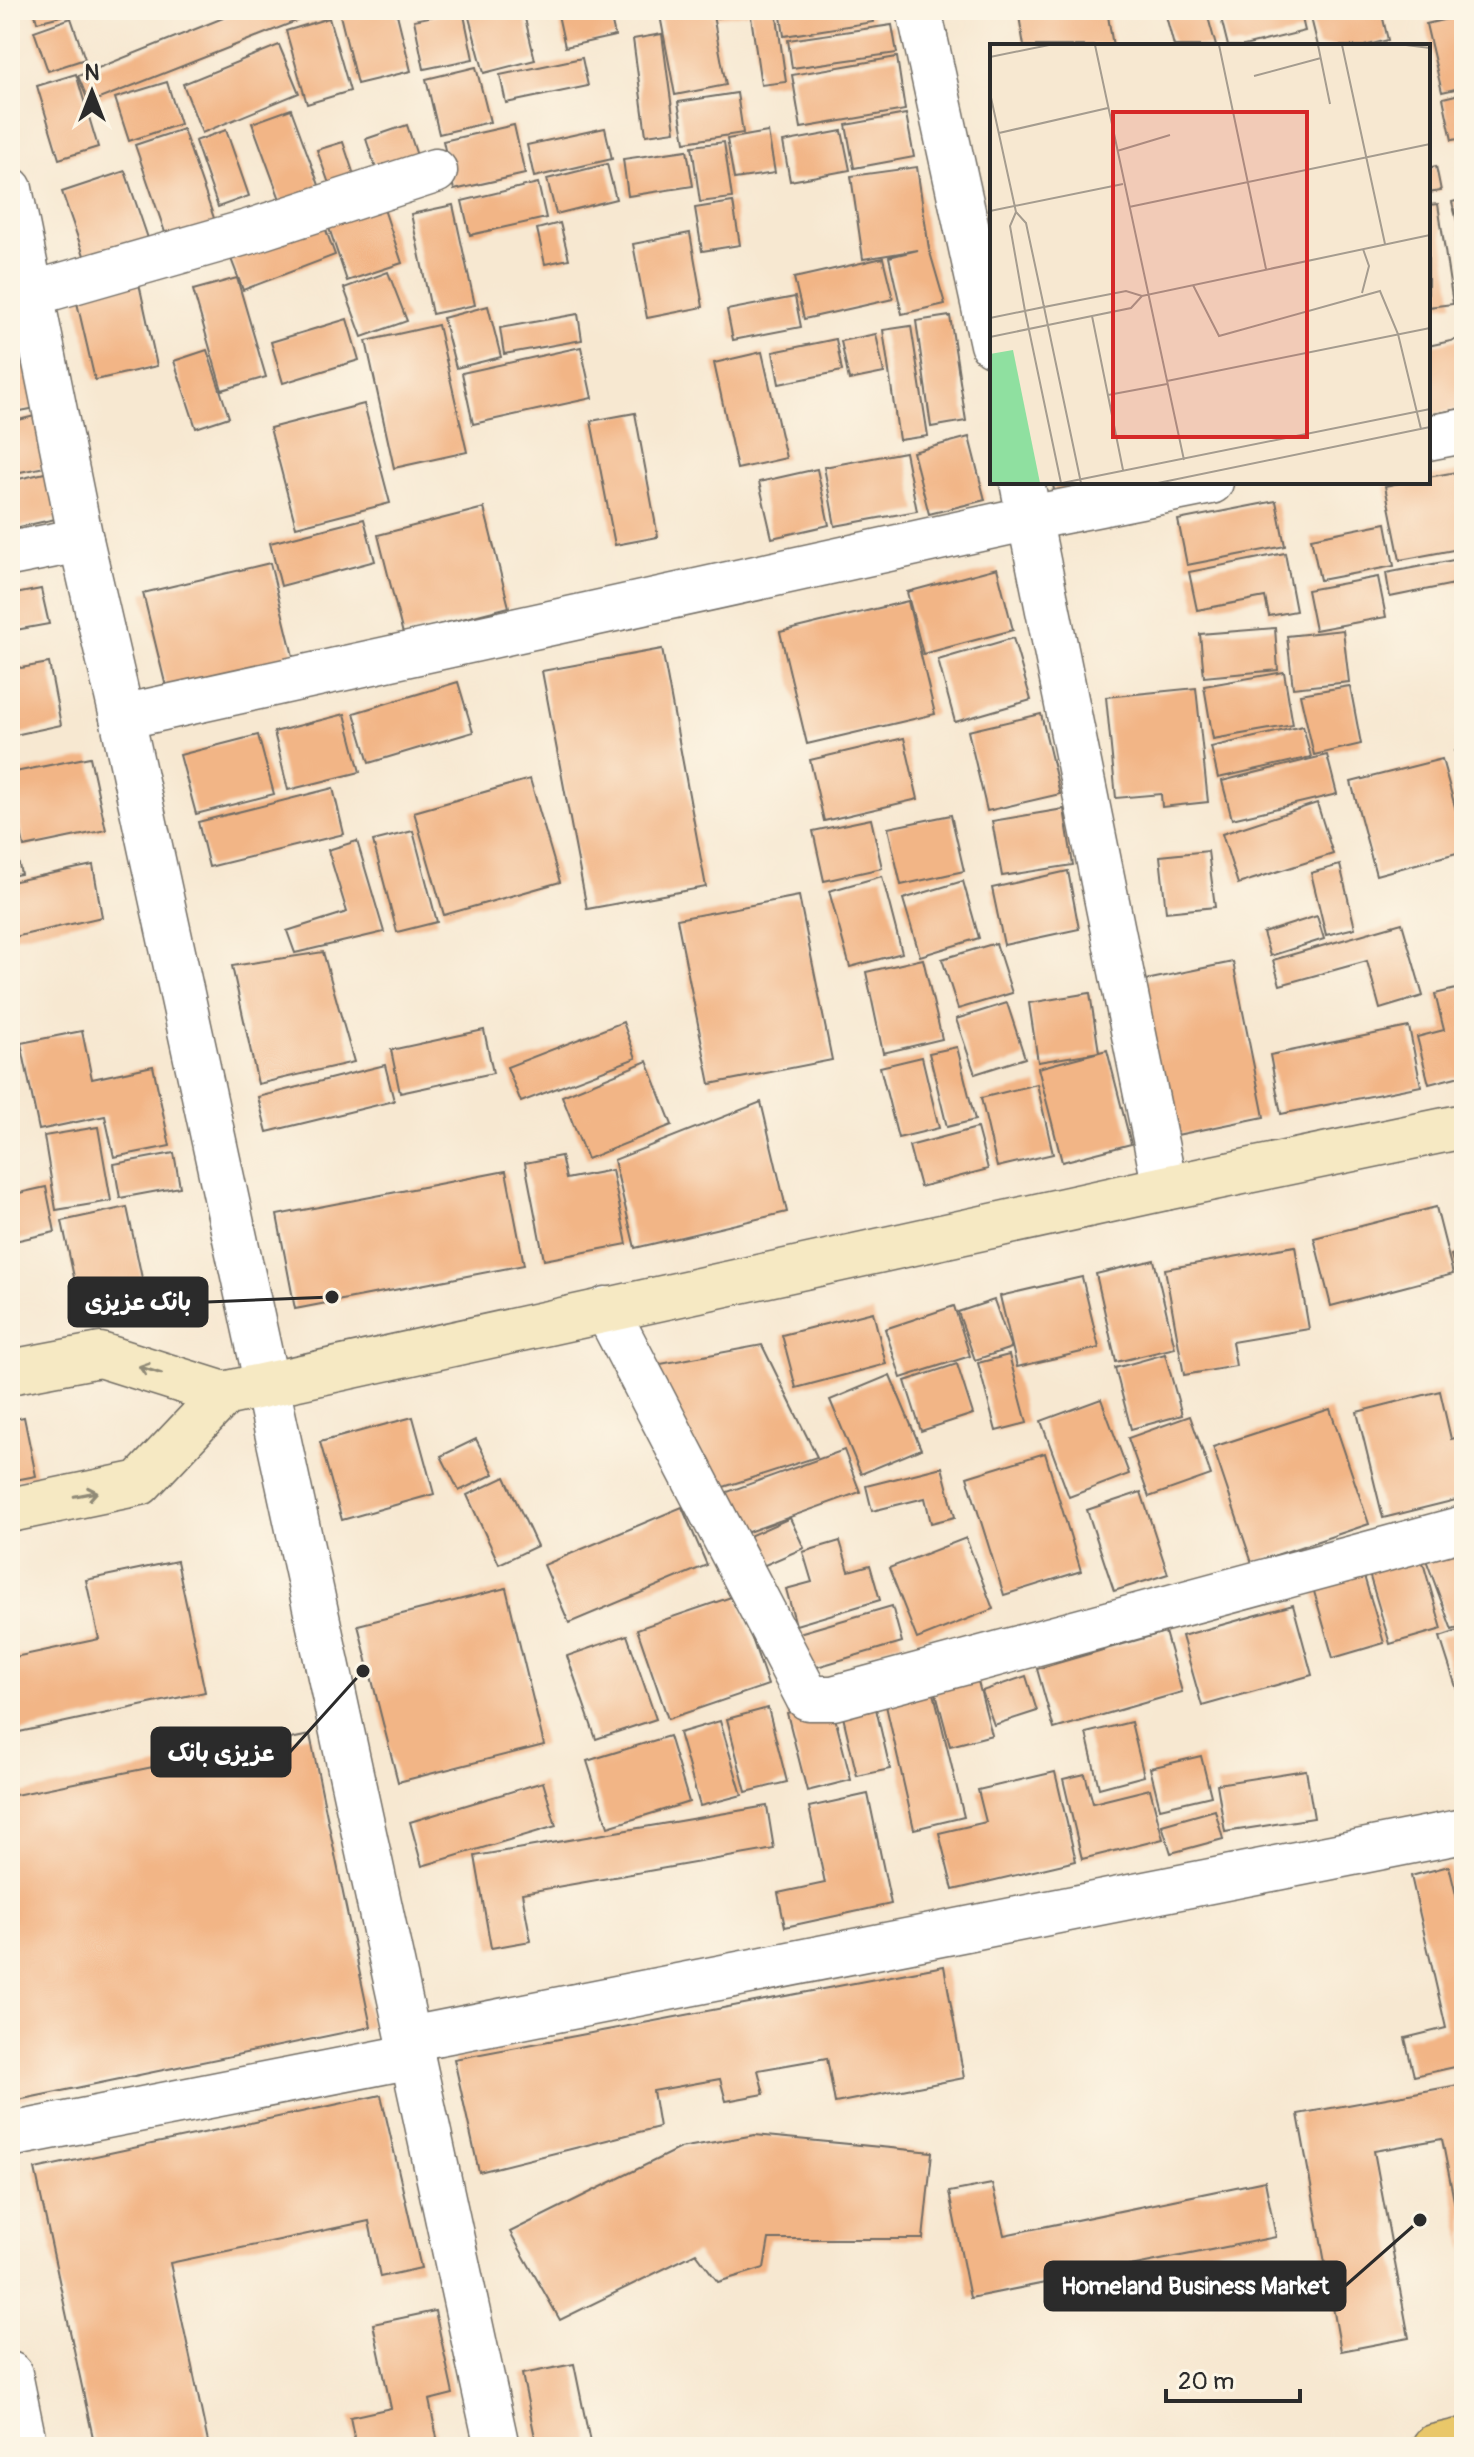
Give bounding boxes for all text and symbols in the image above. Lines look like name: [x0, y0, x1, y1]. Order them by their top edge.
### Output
inset map: [990, 44, 1430, 484]
north arrow: [52, 52, 132, 132]
text: N: [85, 59, 100, 87]
callout: بانک عزیزی: [69, 1278, 207, 1326]
text: بانک عزیزی: [85, 1288, 191, 1317]
one-way arrow: [138, 1362, 163, 1376]
one-way arrow: [73, 1486, 99, 1501]
callout: عزیزی بانک: [152, 1728, 290, 1776]
text: عزیزی بانک: [168, 1739, 274, 1768]
callout: Homeland Business Market: [1045, 2262, 1345, 2310]
text: Homeland Business Market: [1061, 2272, 1330, 2301]
scale bar: [1166, 2353, 1300, 2403]
text: 20 m: [1178, 2367, 1234, 2396]

